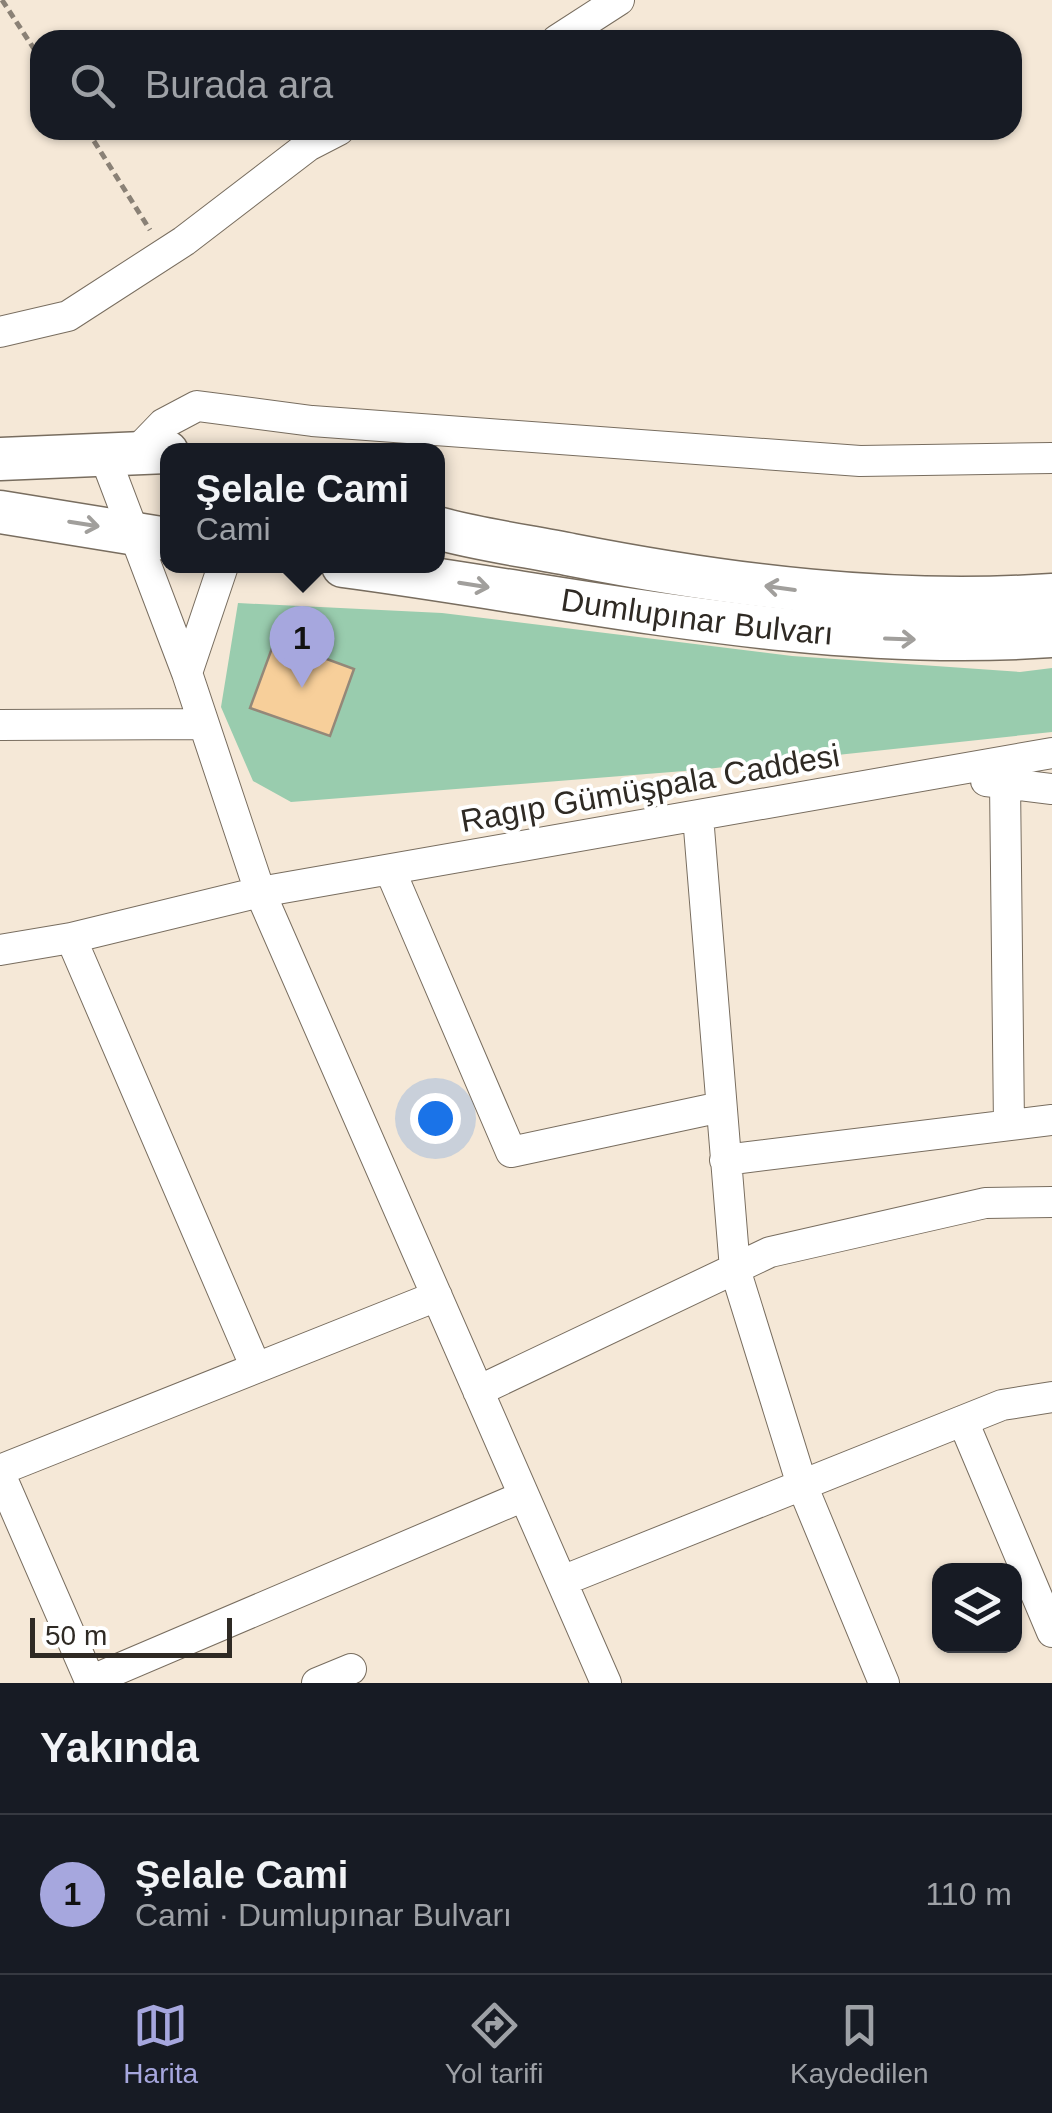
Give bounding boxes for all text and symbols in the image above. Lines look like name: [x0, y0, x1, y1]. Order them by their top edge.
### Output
search box: [30, 30, 1022, 140]
icon: search: [65, 58, 120, 113]
text: Burada ara: [145, 64, 333, 106]
popup: [160, 443, 445, 573]
text: Şelale Cami: [196, 468, 409, 510]
text: Cami: [196, 511, 271, 547]
one-way arrow: [67, 515, 99, 534]
one-way arrow: [457, 576, 490, 594]
one-way arrow: [764, 578, 797, 596]
street label: Dumlupınar Bulvarı: [559, 581, 835, 652]
pin: 1: [270, 606, 334, 688]
one-way arrow: [884, 630, 916, 649]
street label: Ragıp Gümüşpala Caddesi: [458, 737, 842, 839]
your location: [410, 1093, 461, 1144]
map controls: [932, 1563, 1022, 1653]
button: layers: [932, 1563, 1022, 1653]
scale bar: [30, 1613, 232, 1658]
text: 50 m: [45, 1620, 107, 1651]
text: Yakında: [40, 1724, 199, 1771]
text: Şelale Cami: [135, 1854, 348, 1896]
text: 1: [64, 1876, 81, 1912]
text: 110 m: [925, 1876, 1012, 1912]
text: Cami · Dumlupınar Bulvarı: [135, 1897, 512, 1933]
tab: Harita: [123, 1998, 198, 2090]
tab: Yol tarifi: [445, 1998, 543, 2090]
tab: Kaydedilen: [790, 1998, 929, 2090]

